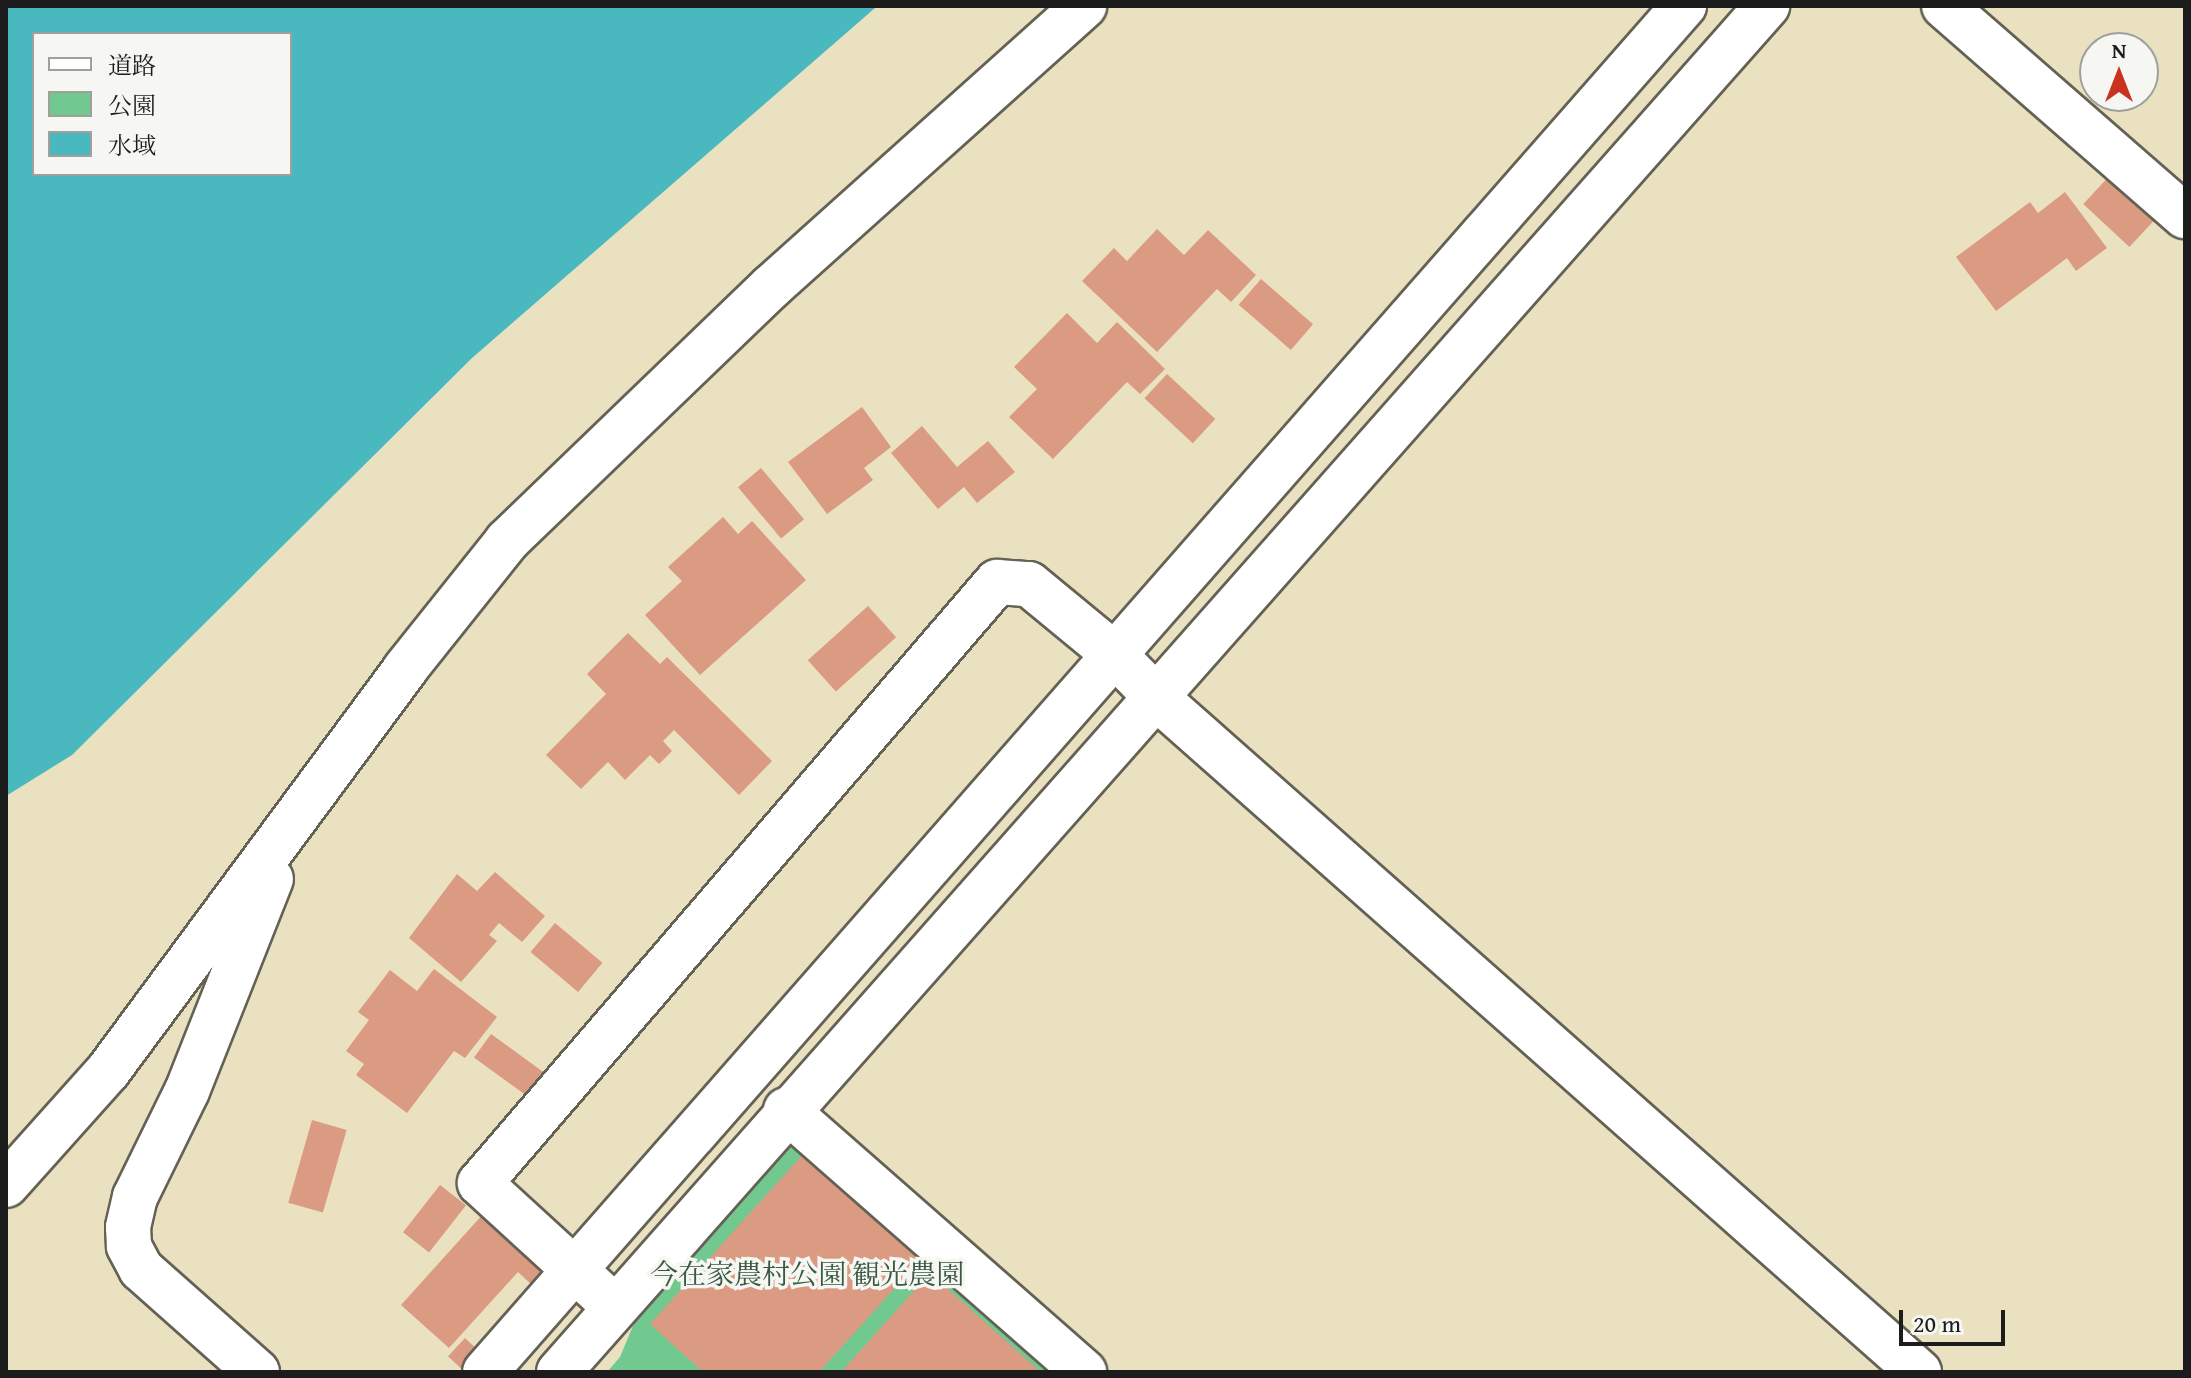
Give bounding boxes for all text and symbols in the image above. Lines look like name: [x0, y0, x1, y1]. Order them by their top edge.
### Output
legend: [32, 32, 292, 176]
north arrow: [2079, 32, 2159, 112]
text: N: [2112, 34, 2126, 66]
text: 道路: [108, 48, 156, 83]
text: 公園: [108, 88, 156, 123]
text: 水域: [108, 128, 156, 163]
park label: 今在家農村公園 観光農園: [650, 1257, 964, 1291]
scale bar: [1903, 1294, 2009, 1344]
text: 20 m: [1913, 1306, 1961, 1341]

